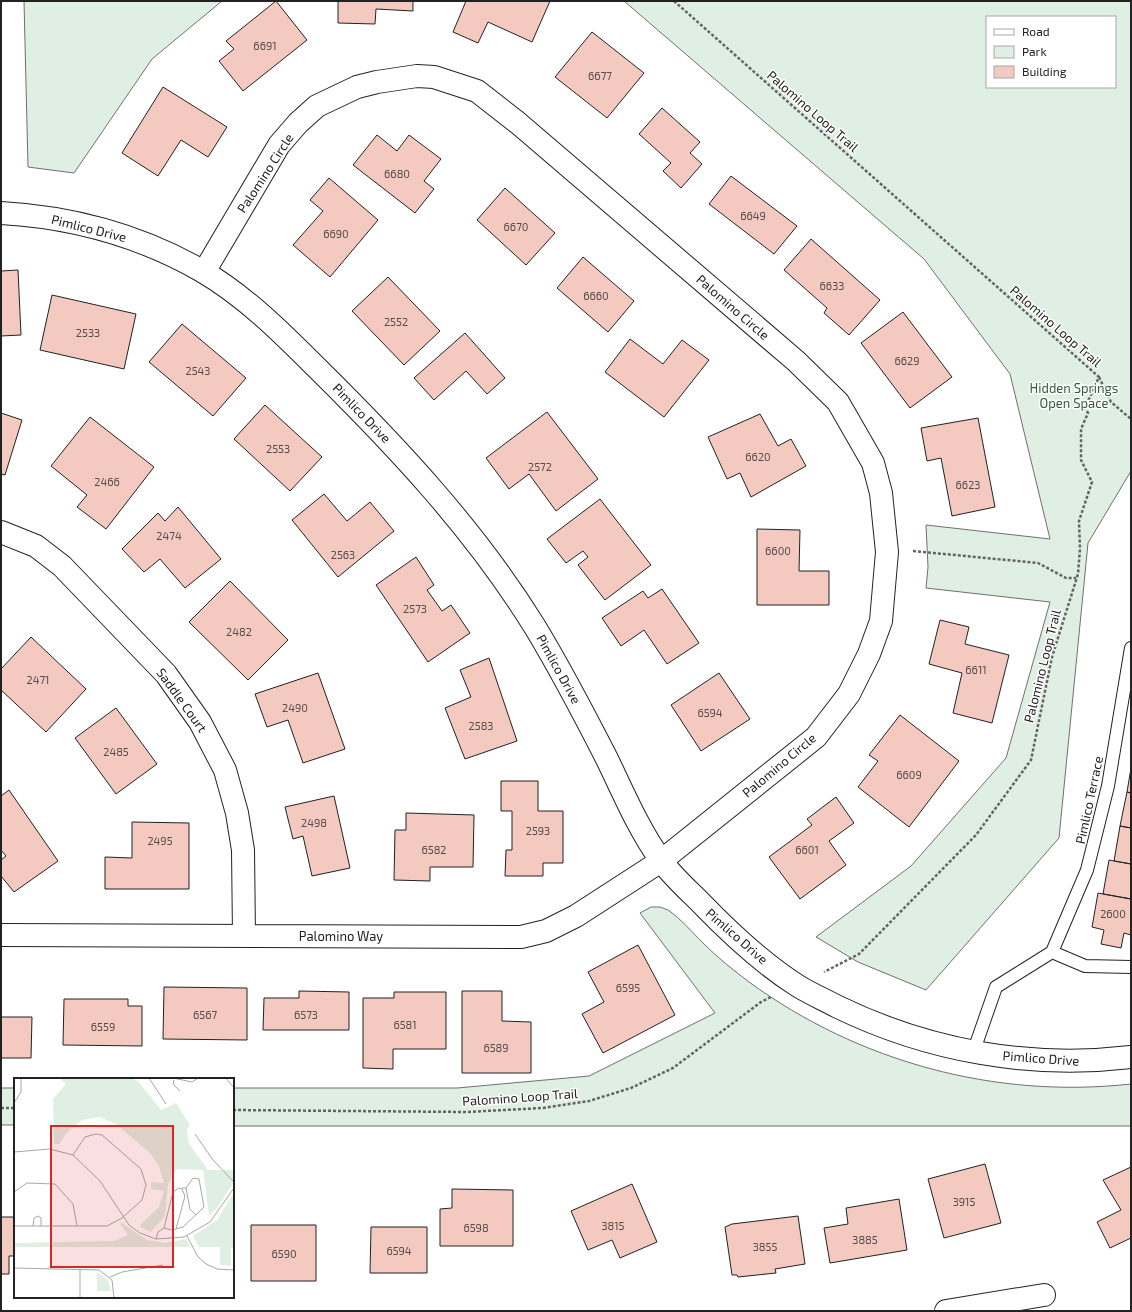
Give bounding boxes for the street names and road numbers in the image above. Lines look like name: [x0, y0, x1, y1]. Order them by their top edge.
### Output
street label: Palomino Loop Trail: [764, 67, 862, 155]
street label: Palomino Circle: [233, 130, 297, 216]
street label: Pimlico Drive: [50, 211, 128, 245]
street label: Palomino Circle: [693, 271, 773, 343]
street label: Palomino Loop Trail: [1007, 282, 1105, 370]
street label: Pimlico Drive: [330, 380, 394, 446]
street label: Palomino Loop Trail: [1020, 608, 1064, 724]
street label: Pimlico Drive: [533, 632, 585, 706]
street label: Saddle Court: [153, 665, 211, 735]
street label: Palomino Circle: [739, 730, 819, 800]
street label: Pimlico Terrace: [1072, 755, 1106, 845]
street label: Pimlico Drive: [703, 905, 771, 967]
street label: Palomino Way: [299, 928, 383, 944]
street label: Pimlico Drive: [1002, 1047, 1080, 1069]
street label: Palomino Loop Trail: [462, 1085, 578, 1109]

